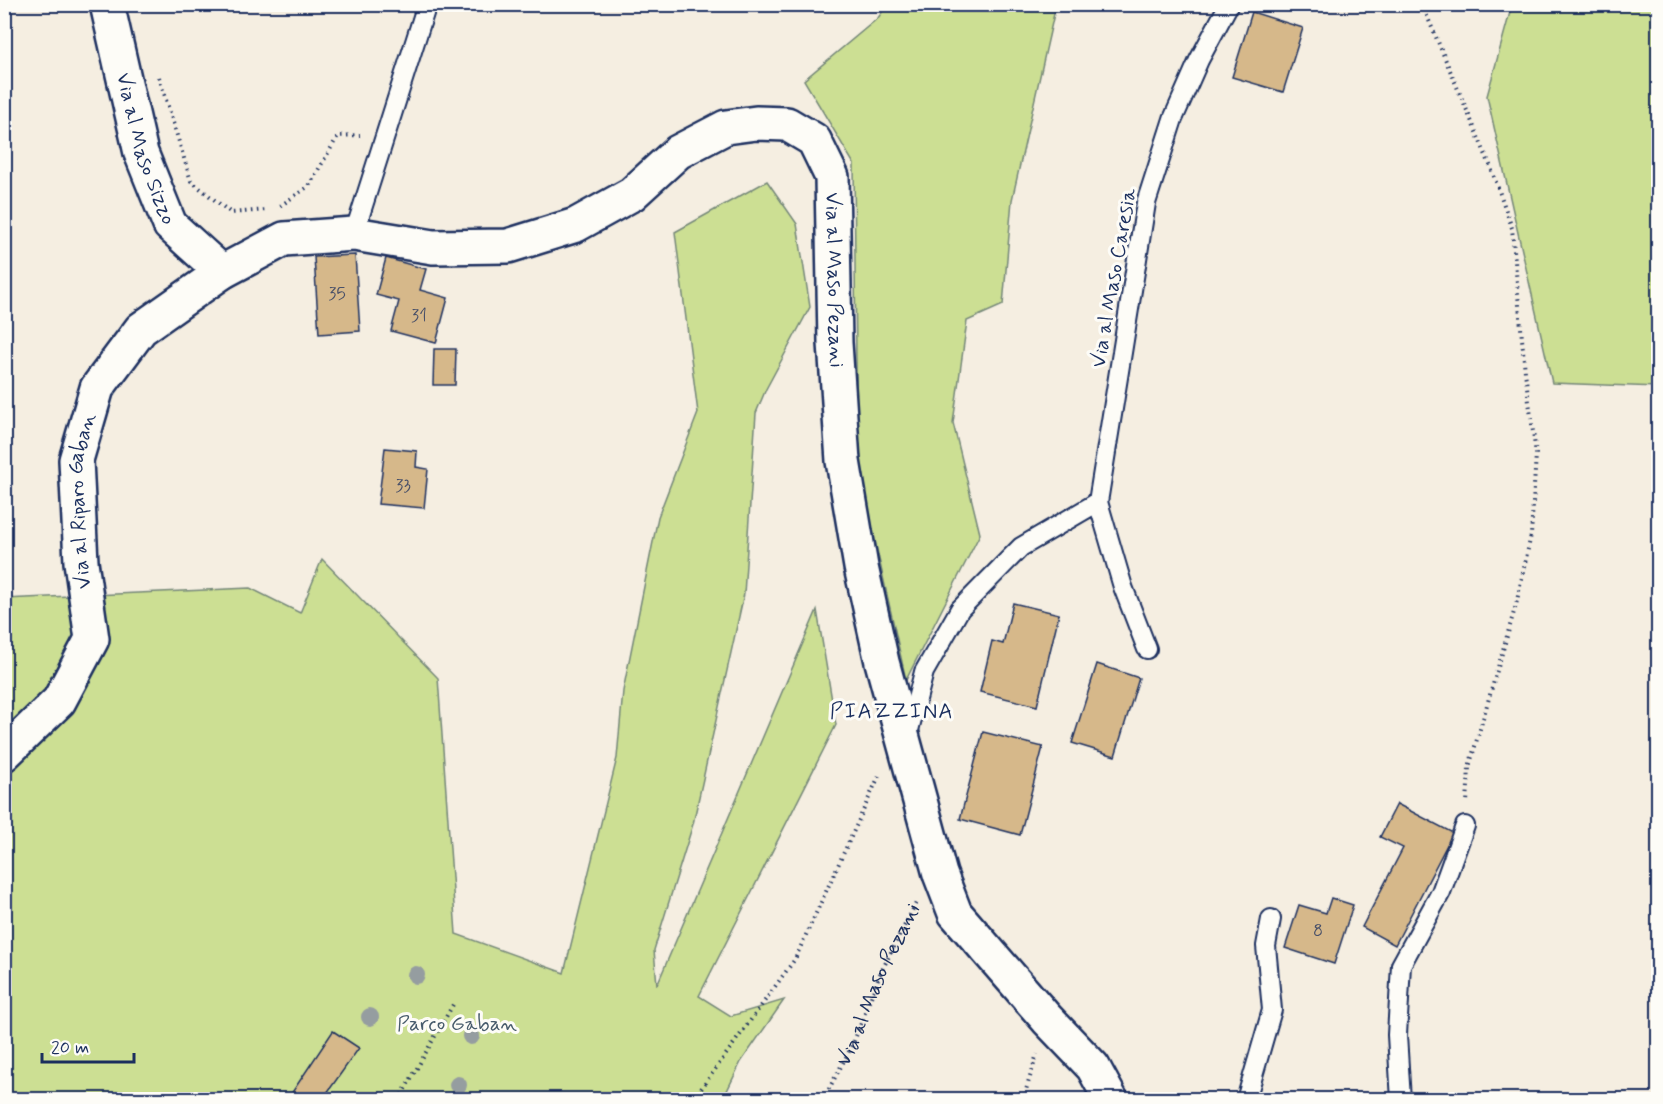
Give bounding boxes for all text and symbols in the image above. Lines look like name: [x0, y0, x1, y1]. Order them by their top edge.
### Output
street label: Via al Maso Sizzo: [109, 70, 182, 229]
street label: Via al Maso Caresia: [1084, 186, 1144, 370]
street label: Via al Maso Pezani: [818, 192, 851, 369]
house number: 35: [328, 282, 346, 306]
house number: 31: [411, 304, 427, 328]
street label: Via al Riparo Gaban: [62, 409, 103, 591]
house number: 33: [395, 474, 411, 498]
district label: PIAZZINA: [830, 698, 954, 726]
street label: Via al Maso Pezani: [830, 899, 927, 1071]
house number: 8: [1313, 919, 1323, 943]
park label: Parco Gaban: [397, 1010, 518, 1038]
scale bar: [42, 1026, 134, 1064]
text: 20 m: [51, 1036, 89, 1060]

